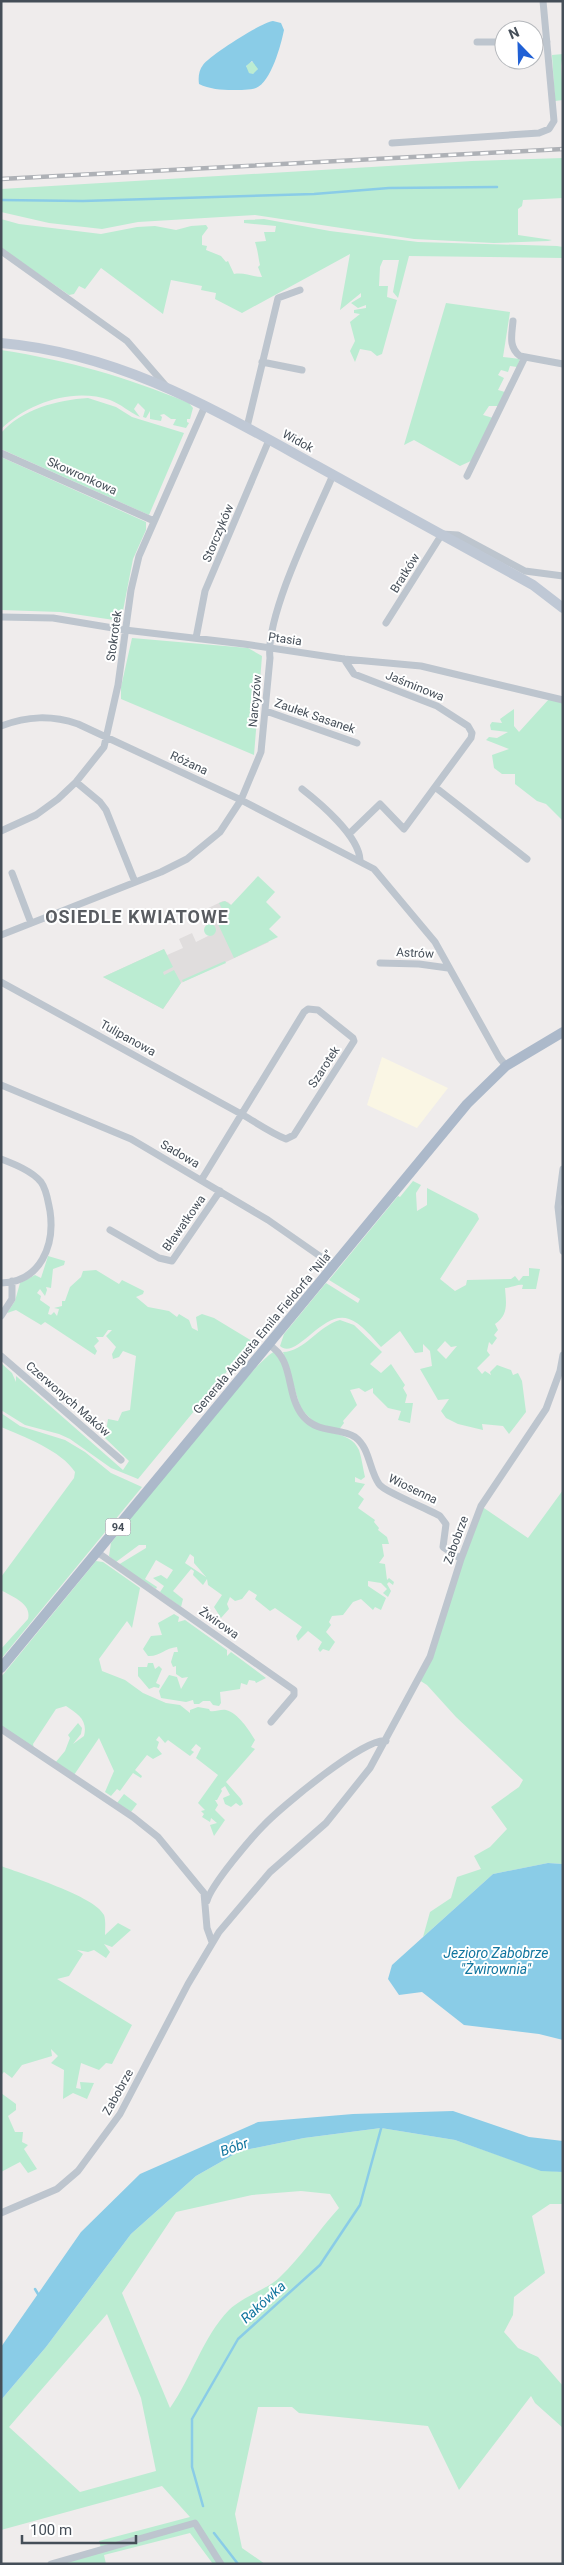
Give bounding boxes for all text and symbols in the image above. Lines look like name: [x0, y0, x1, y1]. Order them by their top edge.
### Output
north arrow: [494, 20, 544, 70]
text: N: [506, 24, 522, 42]
street label: Widok: [280, 427, 317, 456]
street label: Skowronkowa: [45, 454, 119, 498]
street label: Storczyków: [200, 502, 236, 564]
street label: Bratków: [387, 551, 423, 595]
street label: Stokrotek: [104, 609, 125, 662]
street label: Ptasia: [267, 630, 303, 648]
street label: Jaśminowa: [384, 668, 446, 704]
street label: Narcyzów: [246, 674, 264, 728]
street label: Zaułek Sasanek: [273, 696, 358, 737]
street label: Różana: [168, 748, 210, 778]
district label: OSIEDLE KWIATOWE: [45, 906, 229, 927]
street label: Astrów: [396, 945, 434, 961]
street label: Tulipanowa: [98, 1017, 158, 1059]
street label: Szarotek: [305, 1043, 343, 1090]
street label: Sadowa: [158, 1137, 202, 1171]
street label: Bławatkowa: [160, 1192, 208, 1254]
street label: Generała Augusta Emila Fieldorfa "Nila": [190, 1247, 336, 1417]
street label: Czerwonych Maków: [23, 1359, 113, 1439]
street label: Wiosenna: [386, 1471, 440, 1507]
street label: Zabobrze: [441, 1514, 471, 1566]
road number: 94: [106, 1518, 130, 1535]
street label: Żwirowa: [196, 1603, 242, 1642]
water label: Jezioro Zabobrze "Żwirownia": [443, 1945, 549, 1977]
street label: Zabobrze: [100, 2067, 136, 2117]
water label: Bóbr: [218, 2135, 250, 2159]
water label: Rakówka: [237, 2278, 289, 2326]
scale bar: [22, 2512, 136, 2544]
text: 100 m: [30, 2521, 72, 2539]

